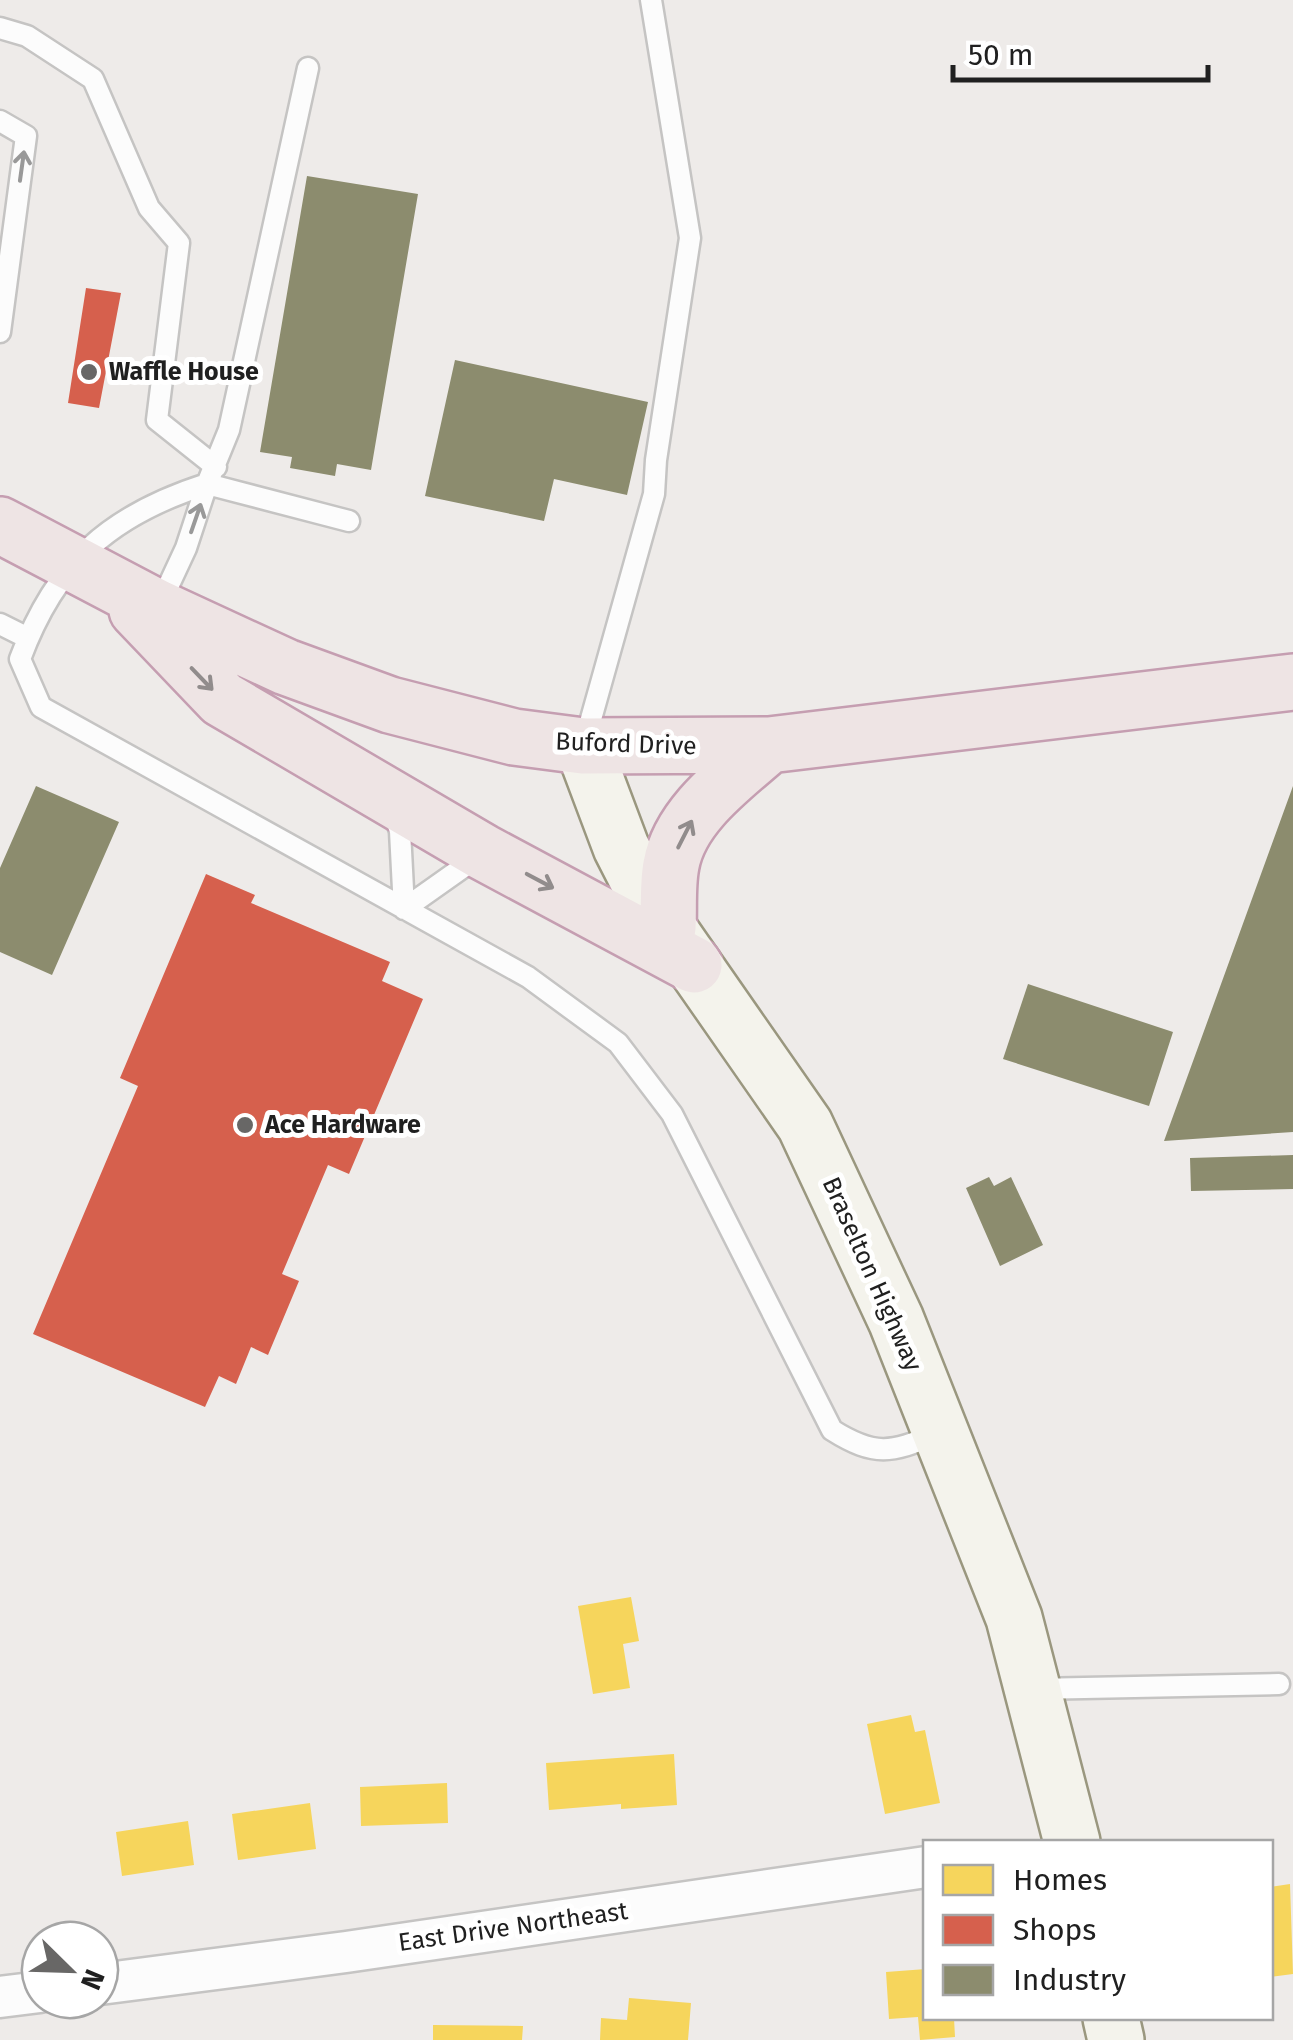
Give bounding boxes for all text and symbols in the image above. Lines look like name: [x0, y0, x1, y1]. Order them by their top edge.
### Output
scale bar: [953, 20, 1208, 82]
text: 50 m: [968, 37, 1033, 73]
one-way arrow: [13, 150, 32, 183]
place label: Waffle House: [109, 357, 259, 387]
marker: Waffle House: [78, 361, 100, 383]
one-way arrow: [188, 503, 206, 534]
one-way arrow: [190, 666, 214, 690]
street label: Buford Drive: [555, 727, 697, 761]
one-way arrow: [676, 820, 695, 850]
one-way arrow: [524, 872, 554, 892]
place label: Ace Hardware: [264, 1110, 421, 1140]
marker: Ace Hardware: [234, 1114, 256, 1136]
street label: Braselton Highway: [816, 1172, 929, 1376]
legend: [923, 1840, 1273, 2020]
text: Homes: [1013, 1862, 1107, 1898]
street label: East Drive Northeast: [396, 1896, 631, 1958]
text: Shops: [1013, 1912, 1096, 1948]
north arrow: [20, 1920, 120, 2020]
text: Industry: [1013, 1962, 1126, 1998]
text: N: [74, 1965, 111, 1995]

